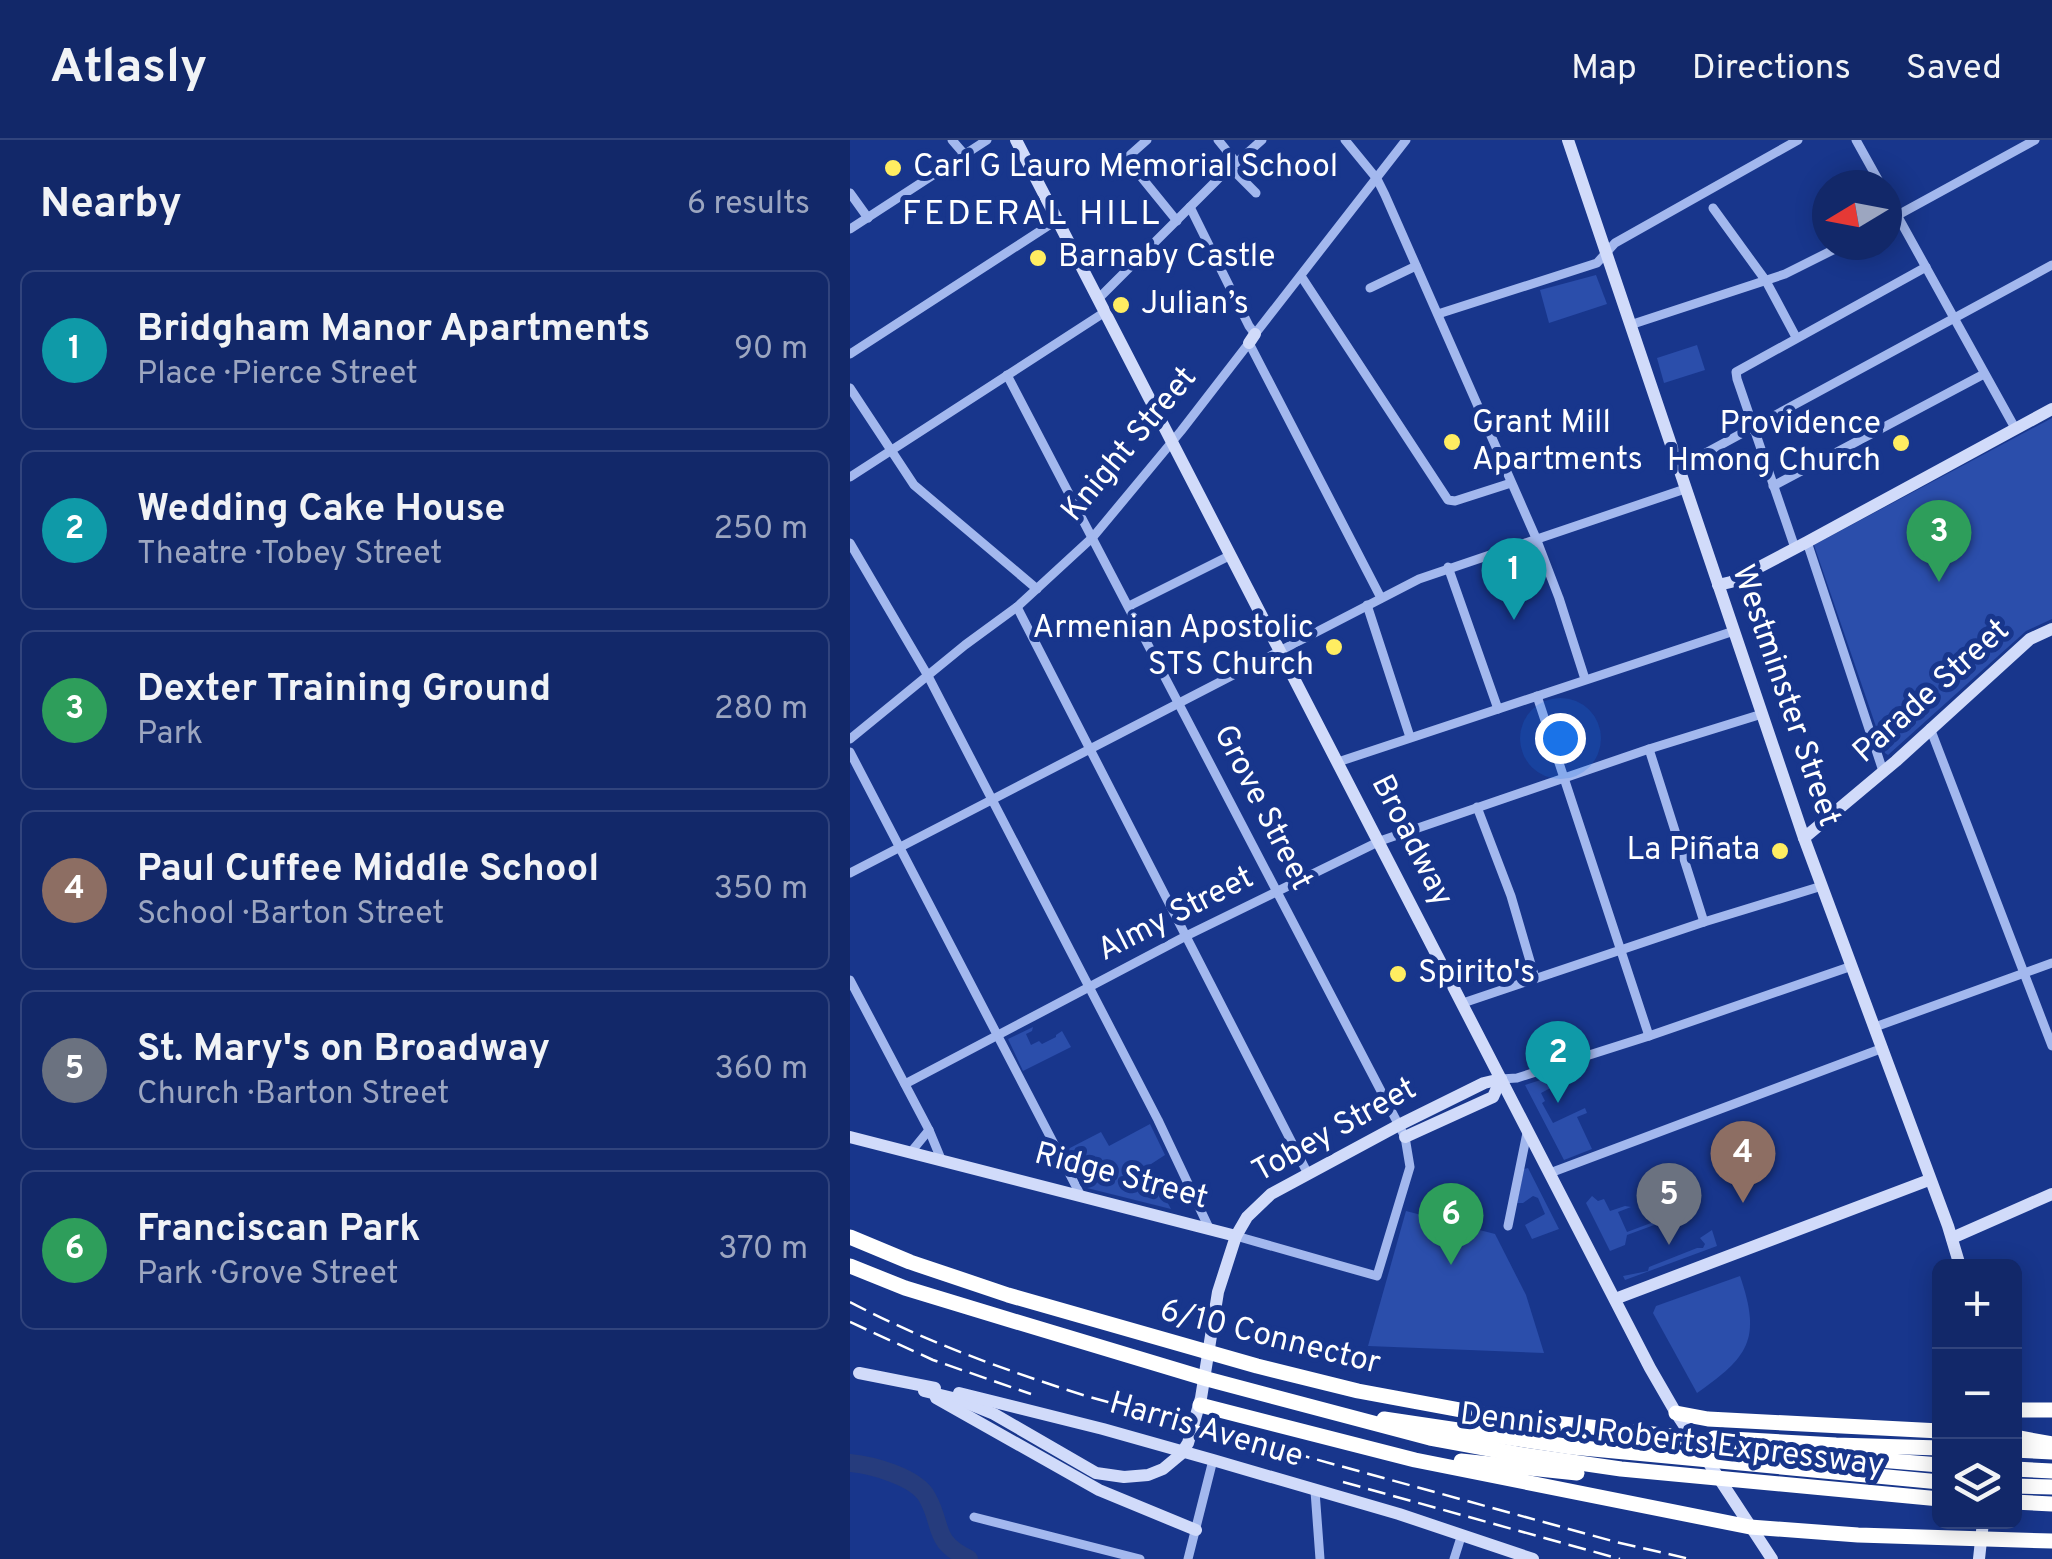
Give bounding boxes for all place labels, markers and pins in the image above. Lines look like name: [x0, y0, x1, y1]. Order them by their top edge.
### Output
place label: Carl G Lauro Memorial School: [913, 148, 1338, 188]
marker: Carl G Lauro Memorial School: [882, 157, 904, 179]
place label: Barnaby Castle: [1058, 238, 1275, 278]
marker: Barnaby Castle: [1027, 247, 1049, 269]
place label: Julian’s: [1141, 285, 1249, 325]
marker: Julian’s: [1110, 294, 1132, 316]
place label: Grant Mill Apartments: [1472, 404, 1643, 481]
place label: Providence Hmong Church: [1667, 405, 1881, 482]
marker: Grant Mill Apartments: [1441, 431, 1463, 453]
marker: Providence Hmong Church: [1890, 432, 1912, 454]
pin: 3: [1906, 500, 1972, 582]
pin: 1: [1482, 538, 1546, 620]
place label: Armenian Apostolic STS Church: [1033, 609, 1314, 686]
marker: Armenian Apostolic STS Church: [1323, 636, 1345, 658]
place label: La Piñata: [1626, 831, 1760, 871]
marker: La Piñata: [1769, 840, 1791, 862]
place label: Spirito's: [1418, 954, 1535, 994]
marker: Spirito's: [1387, 963, 1409, 985]
pin: 2: [1526, 1020, 1590, 1103]
pin: 4: [1710, 1120, 1776, 1203]
pin: 5: [1636, 1162, 1702, 1245]
pin: 6: [1418, 1182, 1484, 1265]

